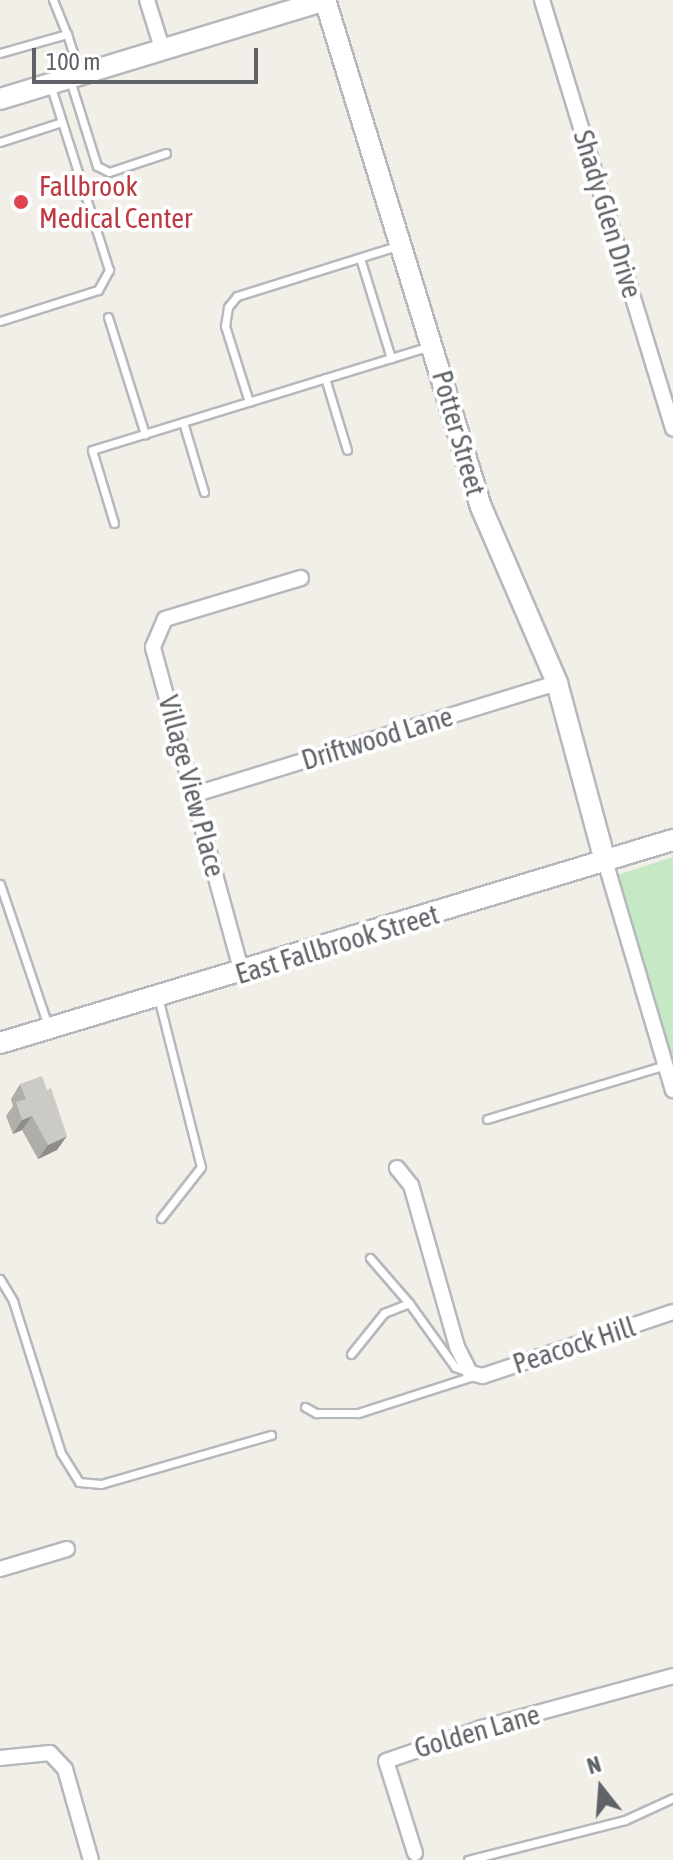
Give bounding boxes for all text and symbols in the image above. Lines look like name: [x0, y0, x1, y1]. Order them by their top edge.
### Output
scale bar: [36, 32, 262, 82]
text: 100 m: [46, 48, 100, 75]
street label: Shady Glen Drive: [567, 126, 649, 302]
place label: Fallbrook Medical Center: [39, 169, 192, 235]
marker: Fallbrook Medical Center: [10, 191, 32, 213]
street label: Potter Street: [425, 367, 493, 499]
street label: Village View Place: [152, 692, 232, 880]
street label: Driftwood Lane: [297, 699, 457, 777]
street label: East Fallbrook Street: [231, 897, 443, 991]
street label: Peacock Hill: [509, 1309, 639, 1381]
street label: Golden Lane: [411, 1697, 543, 1765]
north arrow: [561, 1748, 641, 1828]
text: N: [584, 1751, 604, 1779]

